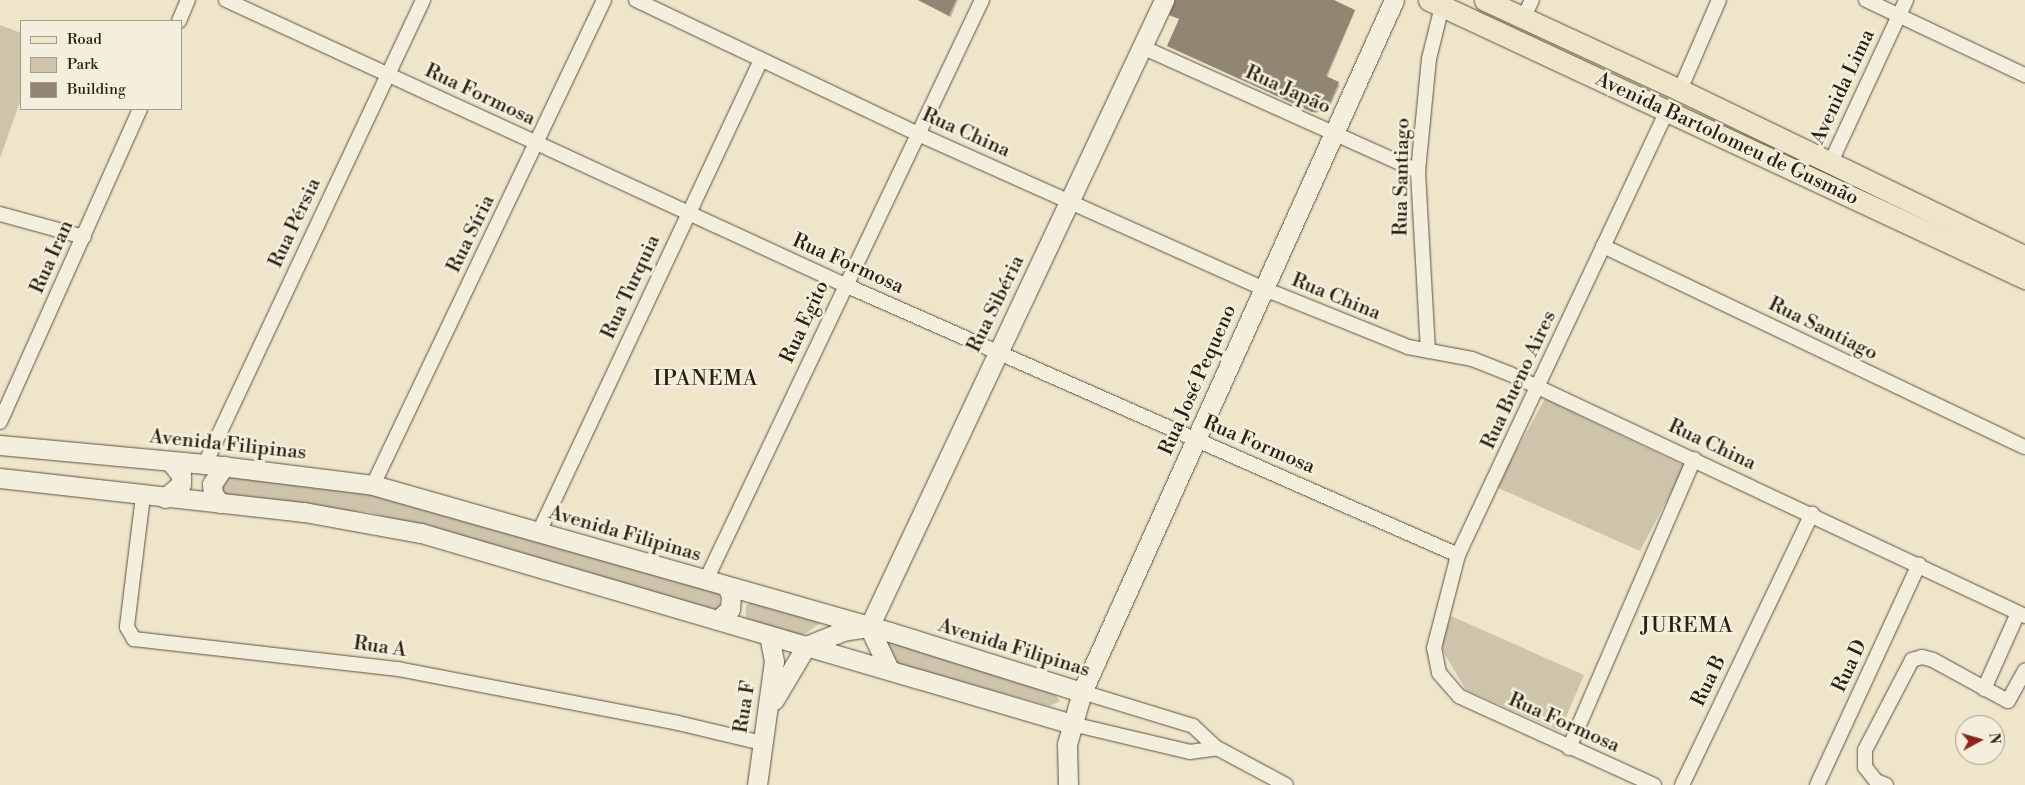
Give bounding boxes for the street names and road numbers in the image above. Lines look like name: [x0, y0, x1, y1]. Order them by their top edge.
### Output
street label: Avenida Lima: [1806, 26, 1880, 148]
street label: Rua Formosa: [421, 59, 539, 131]
street label: Rua Japão: [1242, 61, 1334, 119]
street label: Avenida Bartolomeu de Gusmão: [1592, 67, 1862, 211]
street label: Rua China: [918, 103, 1014, 163]
street label: Rua Santiago: [1389, 118, 1415, 236]
street label: Rua Pérsia: [264, 174, 326, 272]
street label: Rua Síria: [442, 191, 500, 277]
street label: Rua Iran: [25, 217, 79, 297]
street label: Rua Formosa: [789, 229, 907, 299]
street label: Rua Turquia: [596, 231, 666, 343]
street label: Rua Sibéria: [962, 252, 1030, 356]
street label: Rua China: [1288, 268, 1384, 326]
street label: Rua Egito: [776, 277, 834, 367]
street label: Rua Santiago: [1765, 292, 1881, 366]
street label: Rua José Pequeno: [1154, 301, 1242, 459]
street label: Rua Bueno Aires: [1476, 307, 1562, 453]
street label: Rua Formosa: [1199, 411, 1319, 479]
street label: Rua China: [1664, 414, 1760, 476]
street label: Avenida Filipinas: [148, 425, 308, 465]
street label: Avenida Filipinas: [546, 501, 704, 567]
street label: Avenida Filipinas: [935, 613, 1093, 683]
street label: Rua A: [352, 631, 408, 663]
street label: Rua D: [1828, 636, 1872, 696]
street label: Rua B: [1686, 652, 1732, 710]
street label: Rua F: [729, 679, 761, 735]
street label: Rua Formosa: [1505, 688, 1623, 758]

